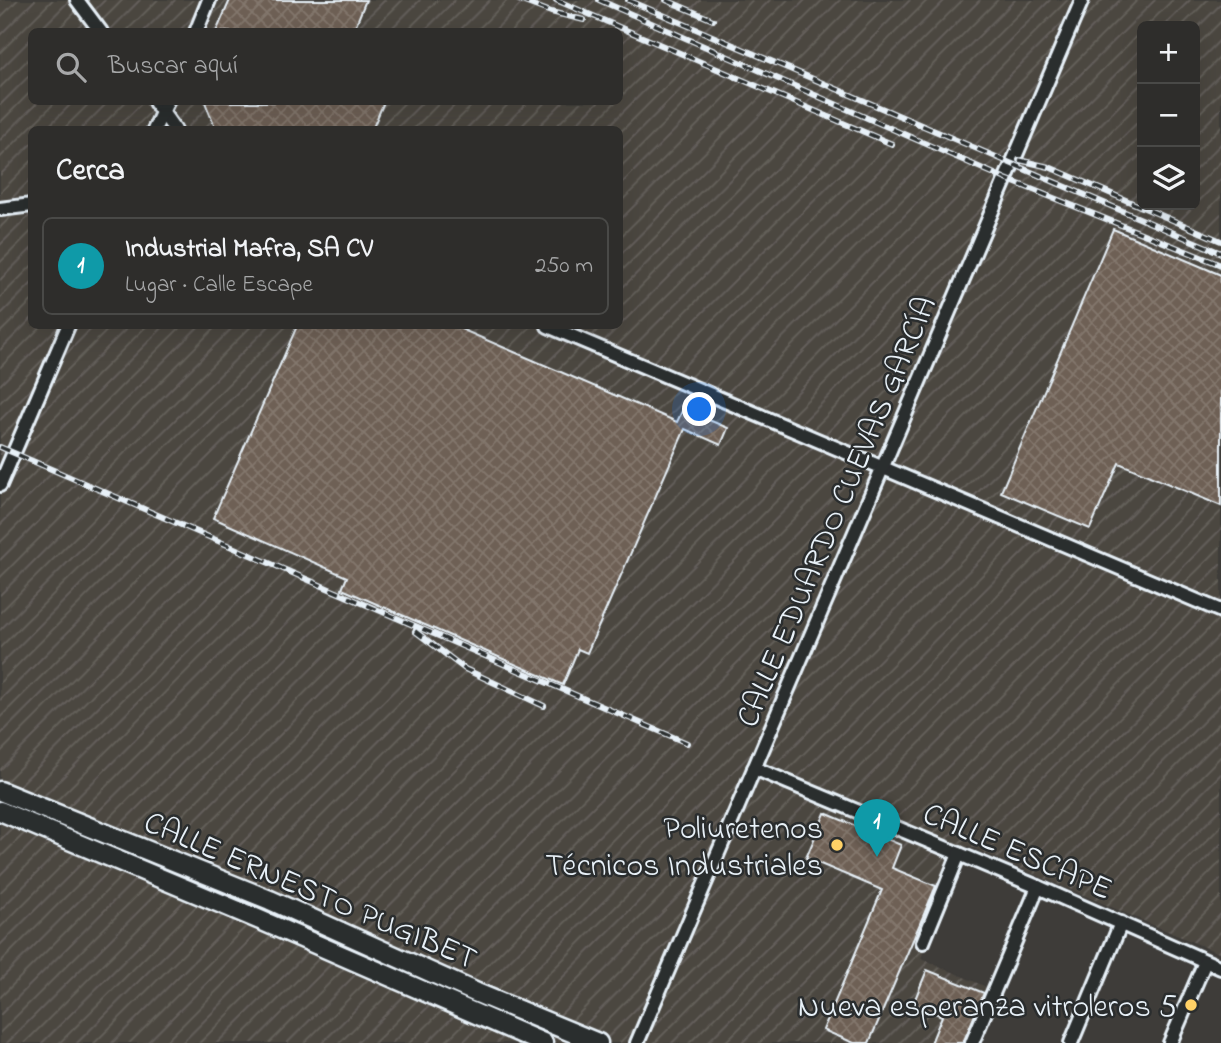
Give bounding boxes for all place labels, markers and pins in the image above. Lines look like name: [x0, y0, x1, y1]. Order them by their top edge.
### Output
pin: 1: [854, 799, 900, 857]
place label: Poliuretenos Técnicos Industriales: [545, 807, 823, 891]
marker: Poliuretenos Técnicos Industriales: [829, 837, 845, 853]
place label: Nueva esperanza vitroleros 5: [798, 985, 1177, 1032]
marker: Nueva esperanza vitroleros 5: [1183, 997, 1199, 1013]

